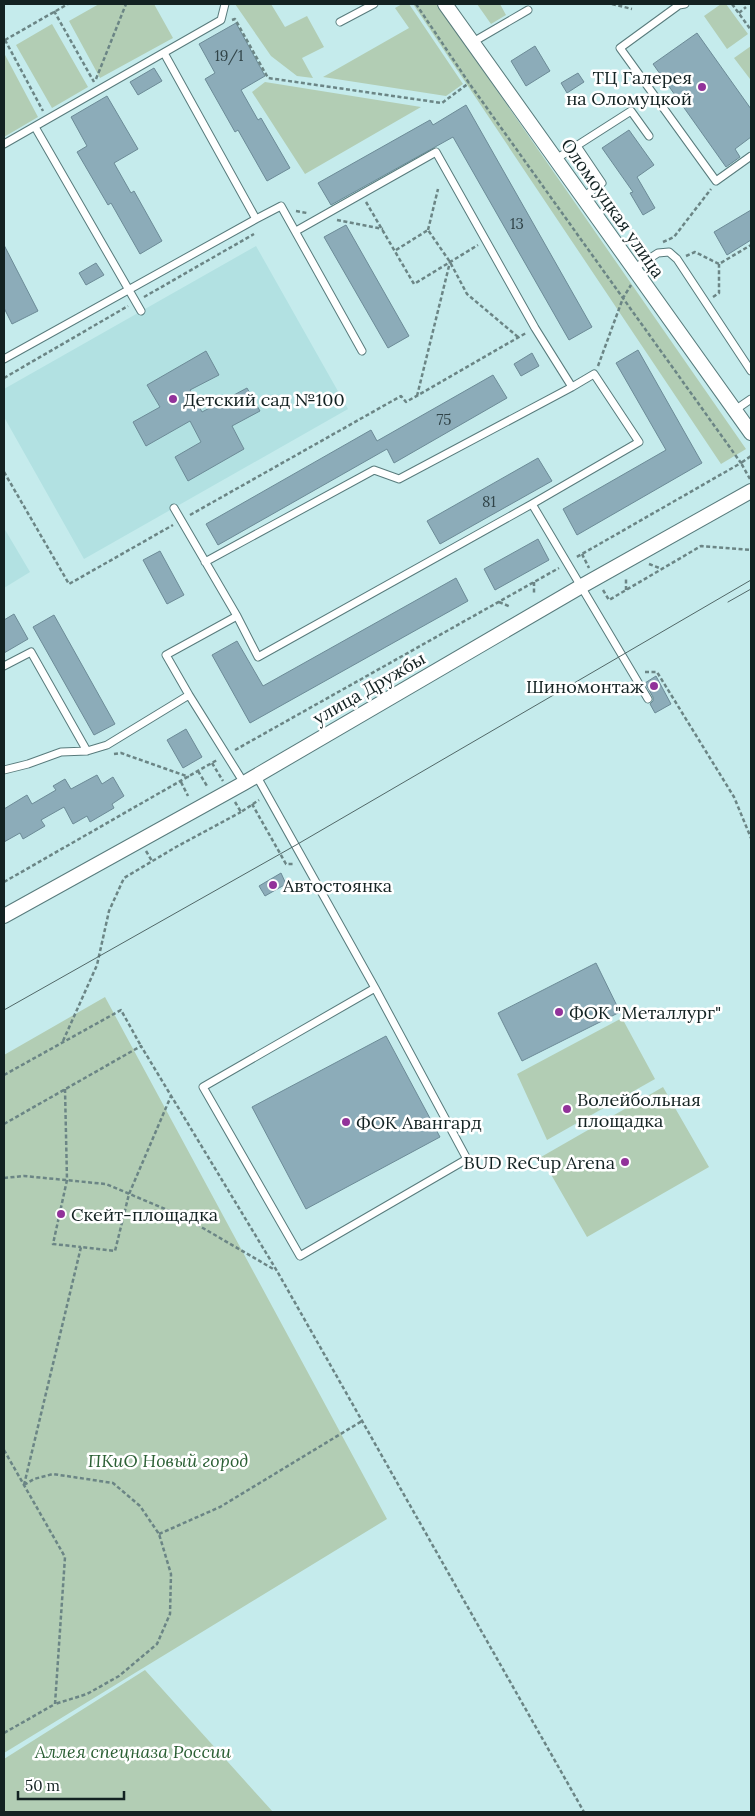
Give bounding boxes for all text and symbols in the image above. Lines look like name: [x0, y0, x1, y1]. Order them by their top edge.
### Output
house number: 19/1: [214, 46, 244, 66]
place label: ТЦ Галерея на Оломуцкой: [566, 66, 692, 110]
marker: ТЦ Галерея на Оломуцкой: [696, 81, 708, 93]
street label: Оломоуцкая улица: [556, 134, 670, 282]
house number: 13: [510, 214, 524, 233]
place label: Детский сад №100: [183, 388, 345, 411]
marker: Детский сад №100: [167, 393, 179, 405]
house number: 75: [436, 410, 452, 429]
house number: 81: [482, 492, 496, 511]
street label: улица Дружбы: [309, 647, 429, 729]
place label: Шиномонтаж: [526, 675, 644, 698]
marker: Шиномонтаж: [648, 680, 660, 692]
place label: Автостоянка: [282, 874, 392, 897]
marker: Автостоянка: [267, 879, 279, 891]
place label: ФОК "Металлург": [569, 1001, 721, 1024]
marker: ФОК "Металлург": [553, 1006, 565, 1018]
place label: Волейбольная площадка: [577, 1088, 701, 1132]
marker: Волейбольная площадка: [561, 1103, 573, 1115]
place label: ФОК Авангард: [356, 1111, 482, 1134]
marker: ФОК Авангард: [340, 1116, 352, 1128]
place label: BUD ReCup Arena: [464, 1151, 615, 1174]
marker: BUD ReCup Arena: [619, 1156, 631, 1168]
place label: Скейт-площадка: [71, 1203, 218, 1226]
marker: Скейт-площадка: [55, 1208, 67, 1220]
park label: ПКиО Новый город: [88, 1449, 248, 1472]
park label: Аллея спецназа России: [34, 1740, 232, 1763]
scale bar: [18, 1768, 124, 1800]
text: 50 m: [25, 1776, 60, 1795]

